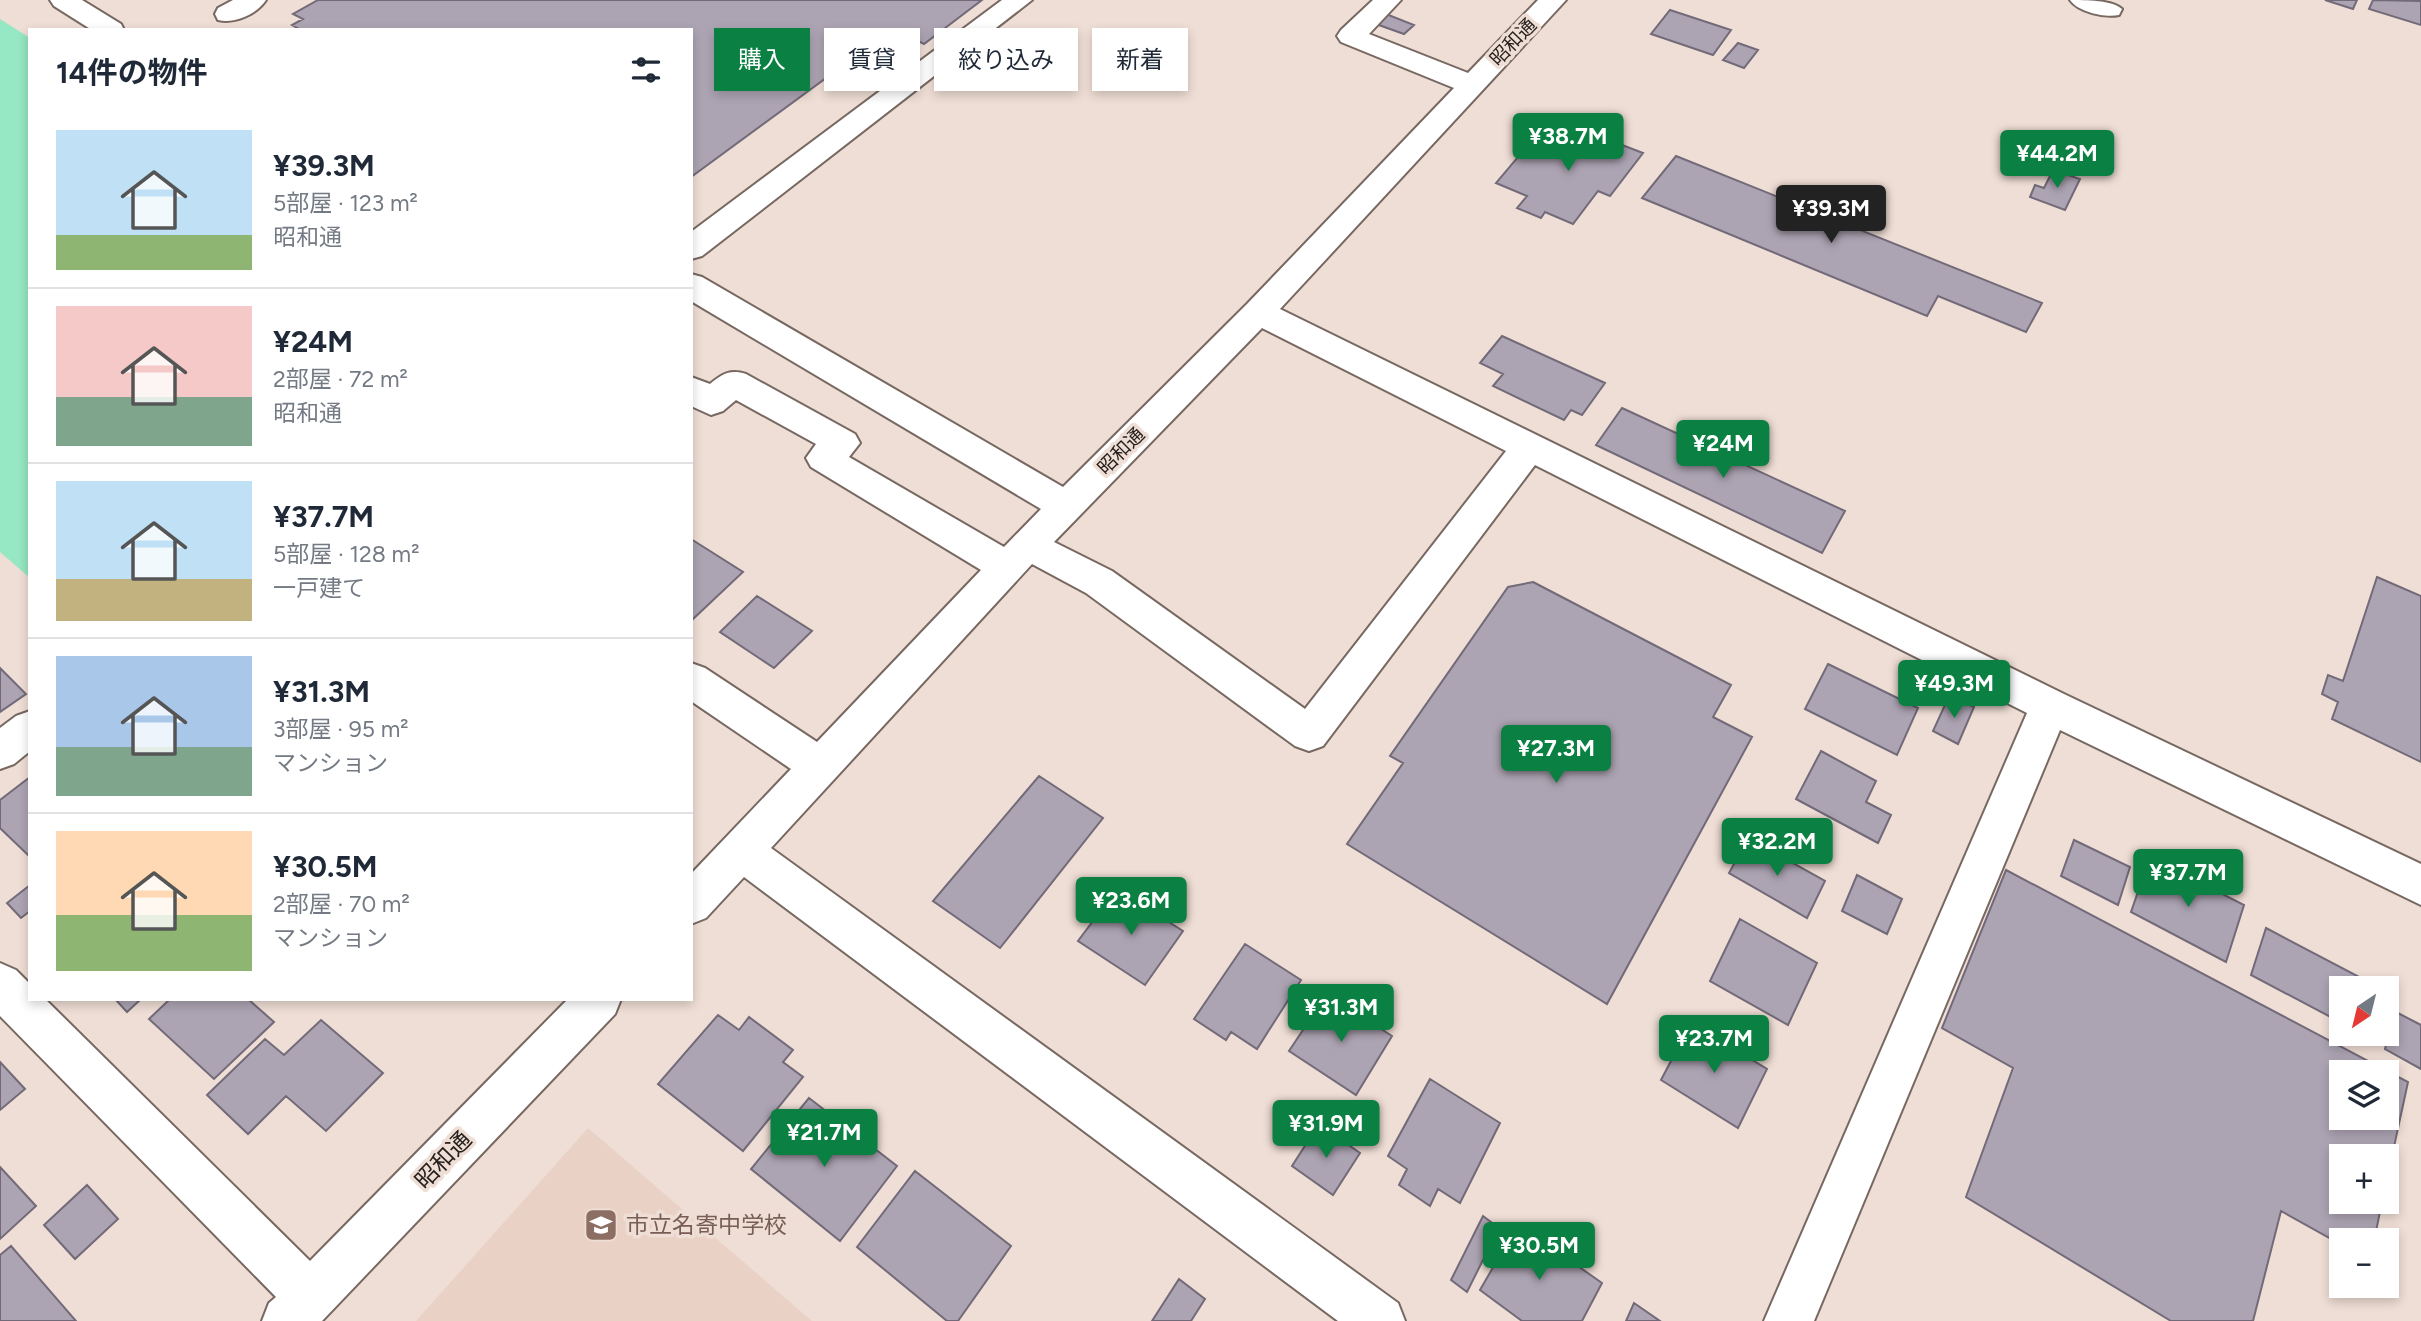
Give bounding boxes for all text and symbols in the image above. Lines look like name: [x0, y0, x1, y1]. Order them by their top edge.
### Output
street label: 昭和通: [1485, 14, 1541, 70]
chip: 購入: [714, 28, 810, 91]
chip: 賃貸: [824, 28, 920, 91]
chip: 絞り込み: [934, 28, 1078, 91]
chip: 新着: [1092, 28, 1188, 91]
icon: filters: [627, 51, 665, 89]
text: 14件の物件: [56, 54, 208, 91]
pin: ¥38.7M: [1511, 114, 1625, 173]
text: ¥38.7M: [1529, 122, 1607, 150]
pin: ¥44.2M: [2000, 130, 2114, 190]
text: ¥44.2M: [2016, 139, 2098, 167]
text: ¥39.3M: [273, 147, 375, 184]
icon: home: [112, 158, 196, 242]
pin: ¥39.3M: [1774, 186, 1888, 245]
text: 5部屋 · 123 m²: [273, 189, 418, 217]
text: ¥39.3M: [1792, 194, 1870, 222]
text: 昭和通: [273, 223, 342, 251]
text: ¥24M: [273, 323, 353, 360]
icon: home: [112, 334, 196, 418]
text: 2部屋 · 72 m²: [273, 365, 408, 393]
text: 昭和通: [273, 399, 342, 427]
pin: ¥24M: [1682, 420, 1764, 480]
street label: 昭和通: [1093, 423, 1149, 479]
text: ¥24M: [1692, 429, 1754, 457]
text: ¥37.7M: [273, 498, 374, 535]
icon: home: [112, 509, 196, 593]
text: 5部屋 · 128 m²: [273, 540, 419, 568]
text: 一戸建て: [273, 574, 365, 602]
pin: ¥49.3M: [1897, 660, 2011, 720]
text: ¥49.3M: [1914, 669, 1994, 697]
text: ¥31.3M: [273, 673, 370, 710]
icon: home: [112, 684, 196, 768]
text: 3部屋 · 95 m²: [273, 715, 409, 743]
pin: ¥27.3M: [1499, 726, 1613, 785]
text: ¥27.3M: [1517, 734, 1595, 762]
text: マンション: [273, 749, 388, 777]
pin: ¥32.2M: [1720, 818, 1834, 878]
text: ¥32.2M: [1738, 827, 1816, 855]
text: ¥30.5M: [273, 848, 378, 885]
pin: ¥37.7M: [2131, 850, 2245, 909]
text: ¥37.7M: [2149, 858, 2227, 886]
icon: home: [112, 859, 196, 943]
pin: ¥23.6M: [1074, 878, 1188, 937]
text: ¥23.6M: [1092, 886, 1170, 914]
text: 2部屋 · 70 m²: [273, 890, 410, 918]
text: マンション: [273, 924, 388, 952]
north arrow: [2329, 976, 2399, 1046]
map controls: [2329, 976, 2399, 1298]
pin: ¥31.3M: [1284, 984, 1398, 1044]
text: ¥31.3M: [1304, 993, 1378, 1021]
pin: ¥23.7M: [1657, 1016, 1771, 1075]
text: ¥23.7M: [1675, 1024, 1753, 1052]
button: layers: [2329, 1060, 2399, 1130]
pin: ¥31.9M: [1269, 1100, 1383, 1160]
text: ¥31.9M: [1289, 1109, 1363, 1137]
pin: ¥21.7M: [767, 1110, 881, 1169]
text: ¥21.7M: [787, 1118, 861, 1146]
street label: 昭和通: [409, 1125, 477, 1195]
button: +: [2329, 1144, 2399, 1214]
school or university icon: 市立名寄中学校: [582, 1206, 620, 1244]
place label: 市立名寄中学校: [626, 1211, 787, 1239]
pin: ¥30.5M: [1482, 1222, 1596, 1282]
button: −: [2329, 1228, 2399, 1298]
text: ¥30.5M: [1499, 1231, 1579, 1259]

